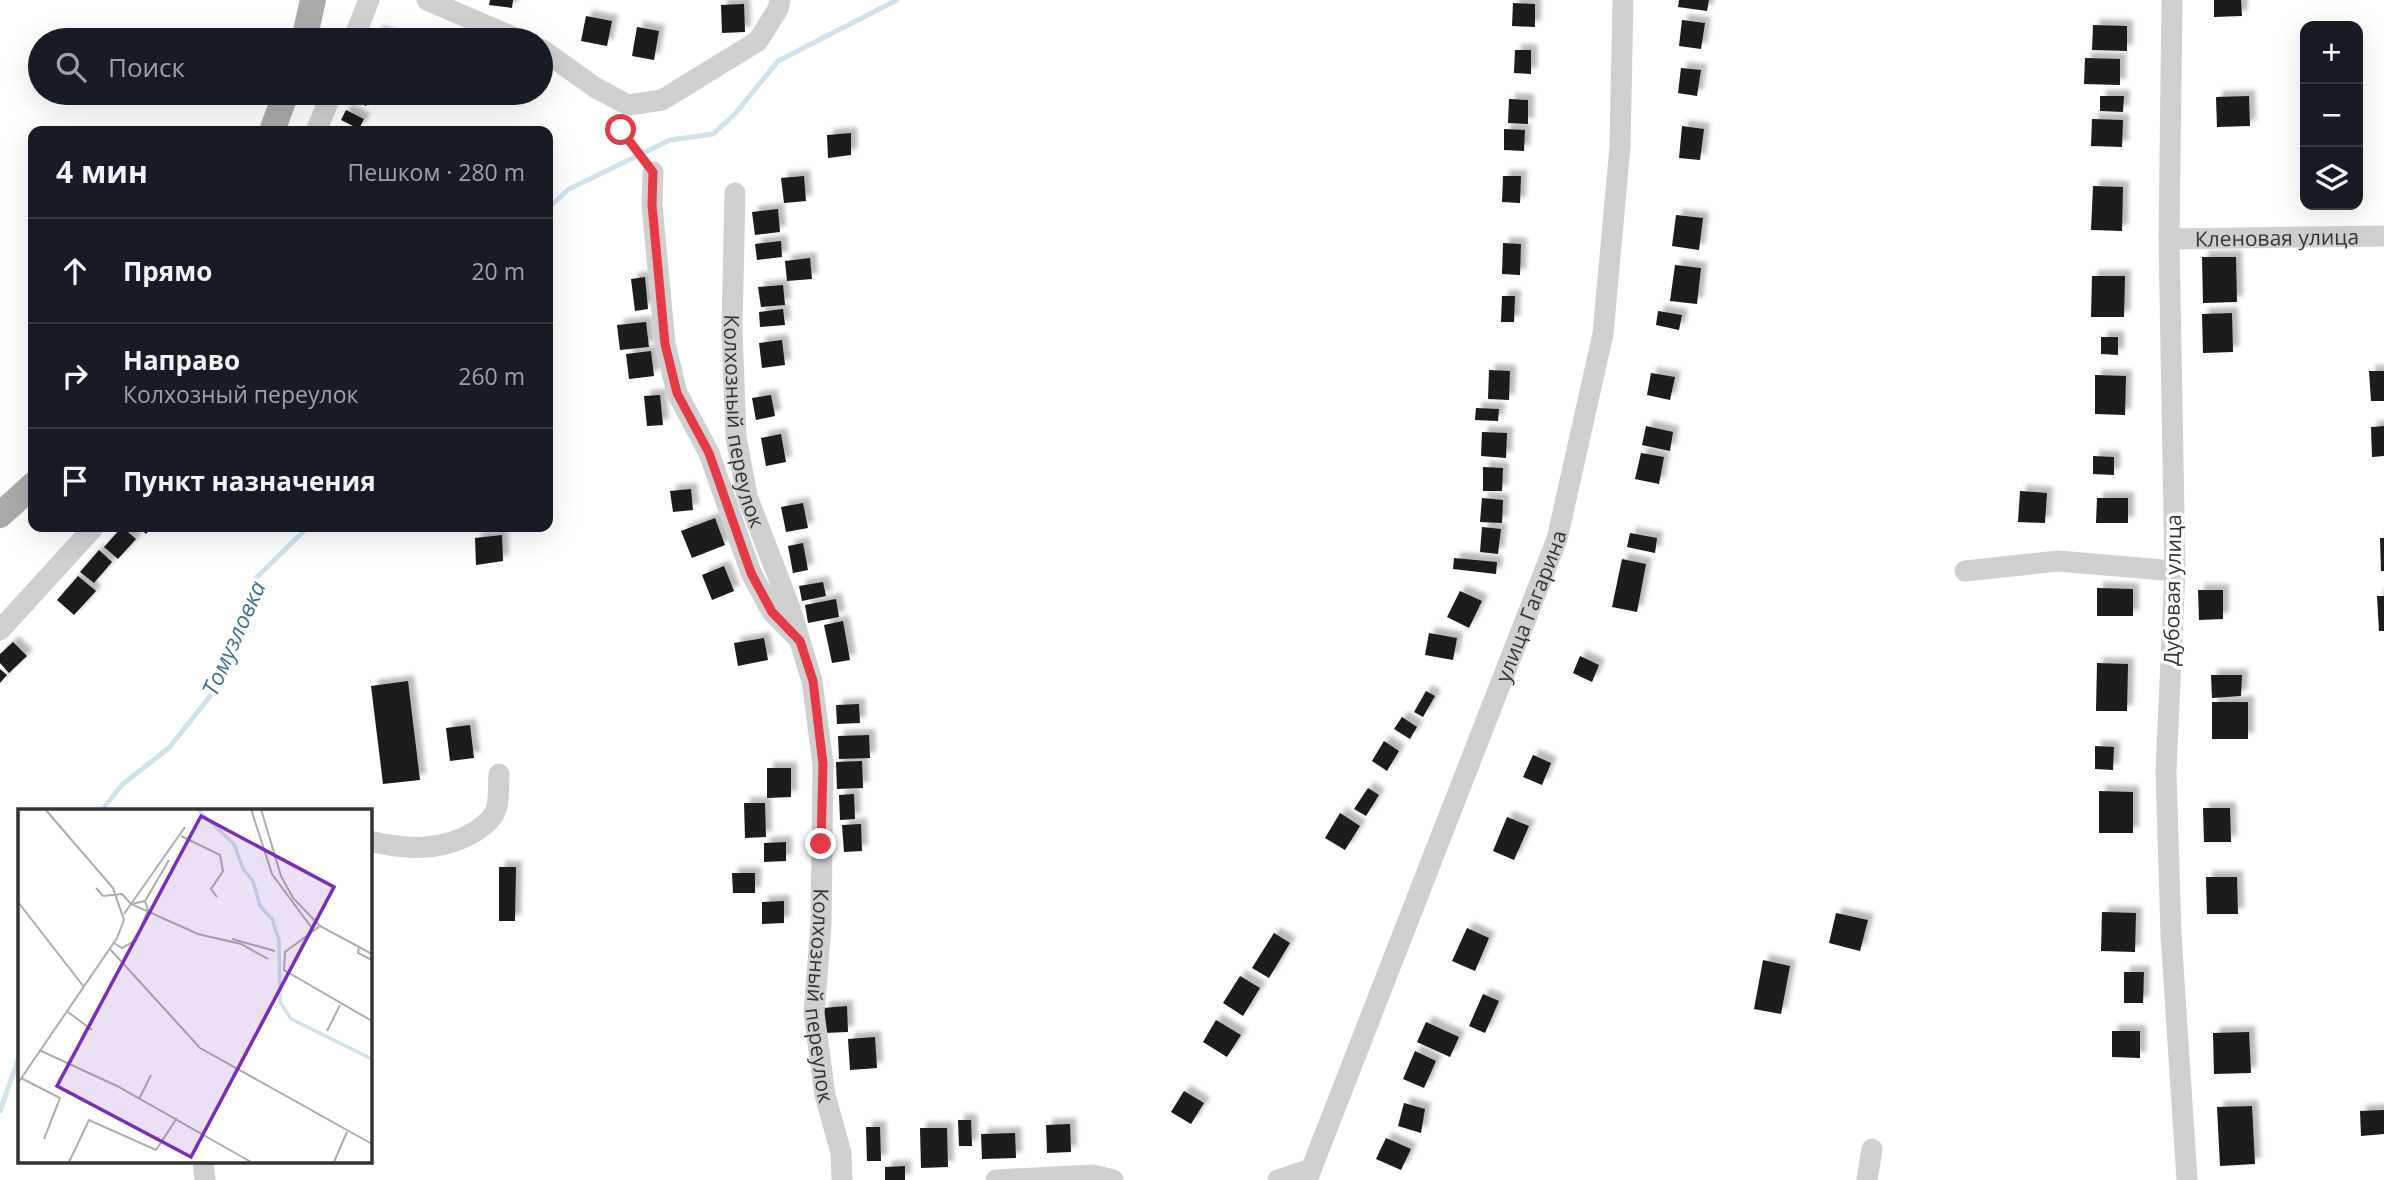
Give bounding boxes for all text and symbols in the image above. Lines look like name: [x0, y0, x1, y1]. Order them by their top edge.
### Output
map controls: [2300, 21, 2363, 210]
button: +: [2300, 21, 2363, 84]
search box: [28, 28, 553, 105]
icon: search: [52, 48, 90, 86]
text: Поиск: [108, 49, 185, 85]
button: −: [2300, 84, 2363, 147]
route start: [605, 114, 636, 145]
button: layers: [2300, 147, 2363, 210]
text: 4 мин: [56, 151, 148, 192]
text: Пешком · 280 m: [348, 156, 525, 188]
street label: Кленовая улица: [2195, 222, 2359, 253]
icon: ahead: [56, 252, 94, 290]
text: Прямо: [123, 253, 212, 289]
text: 20 m: [471, 255, 525, 287]
street label: Колхозный переулок: [718, 314, 772, 531]
text: Направо: [123, 342, 240, 378]
icon: right: [56, 357, 94, 395]
text: 260 m: [458, 360, 525, 392]
text: Колхозный переулок: [123, 378, 358, 410]
icon: arrive: [56, 462, 94, 500]
text: Пункт назначения: [123, 463, 376, 499]
street label: Дубовая улица: [2157, 514, 2187, 666]
street label: улица Гагарина: [1489, 528, 1572, 686]
water label: Томузловка: [193, 575, 273, 701]
inset map: [18, 809, 371, 1162]
route end: [805, 828, 836, 859]
street label: Колхозный переулок: [799, 888, 841, 1106]

